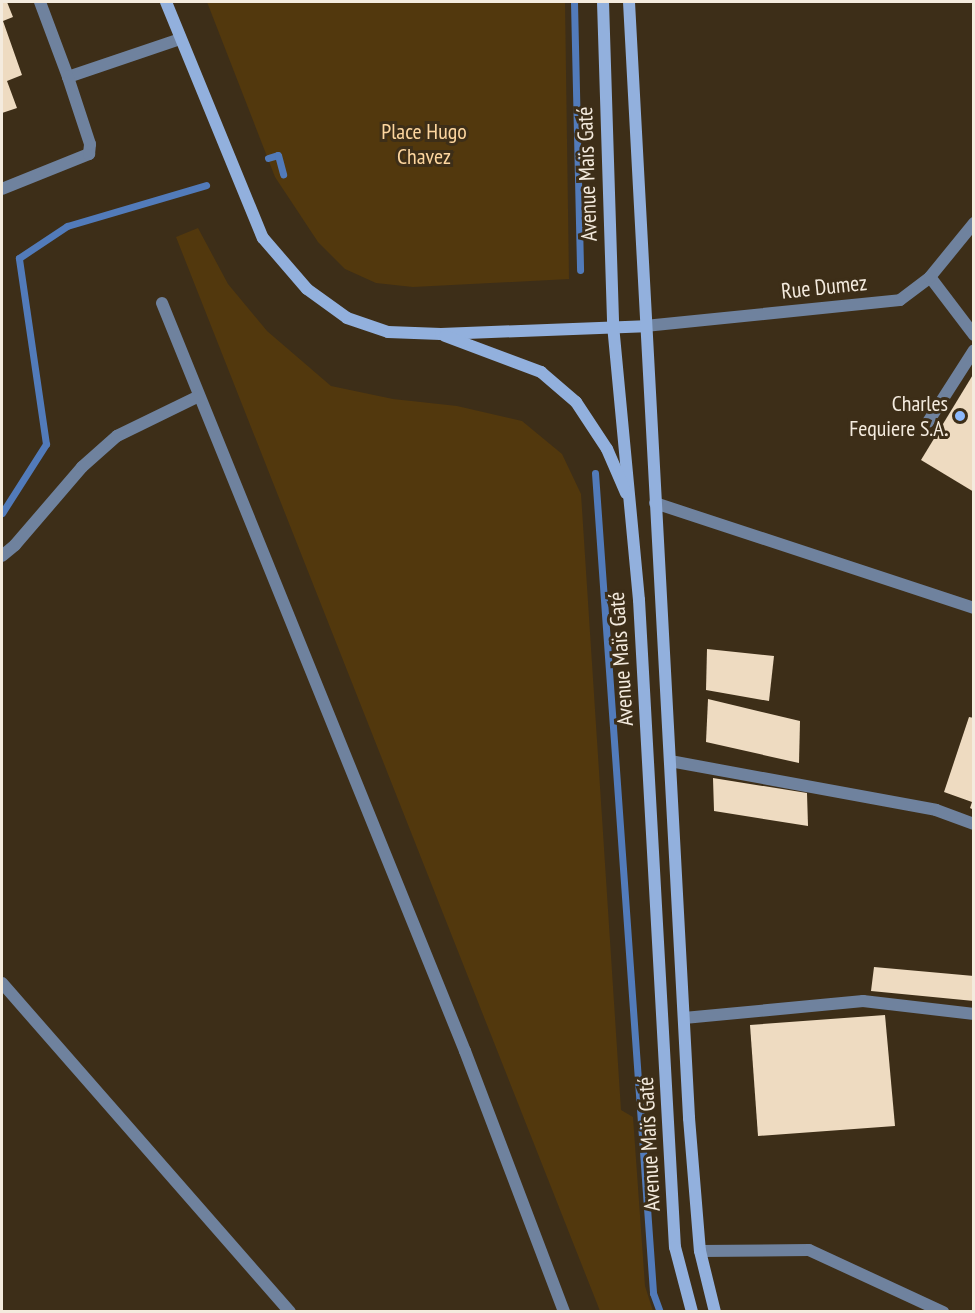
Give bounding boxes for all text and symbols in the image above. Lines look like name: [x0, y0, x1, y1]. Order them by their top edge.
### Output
street label: Avenue Maïs Gaté: [571, 106, 603, 242]
park label: Place Hugo Chavez: [381, 118, 467, 170]
street label: Rue Dumez: [780, 269, 868, 305]
place label: Charles Fequiere S.A.: [849, 390, 948, 442]
marker: Charles Fequiere S.A.: [953, 409, 967, 423]
street label: Avenue Maïs Gaté: [603, 591, 639, 727]
street label: Avenue Maïs Gaté: [632, 1076, 666, 1212]

